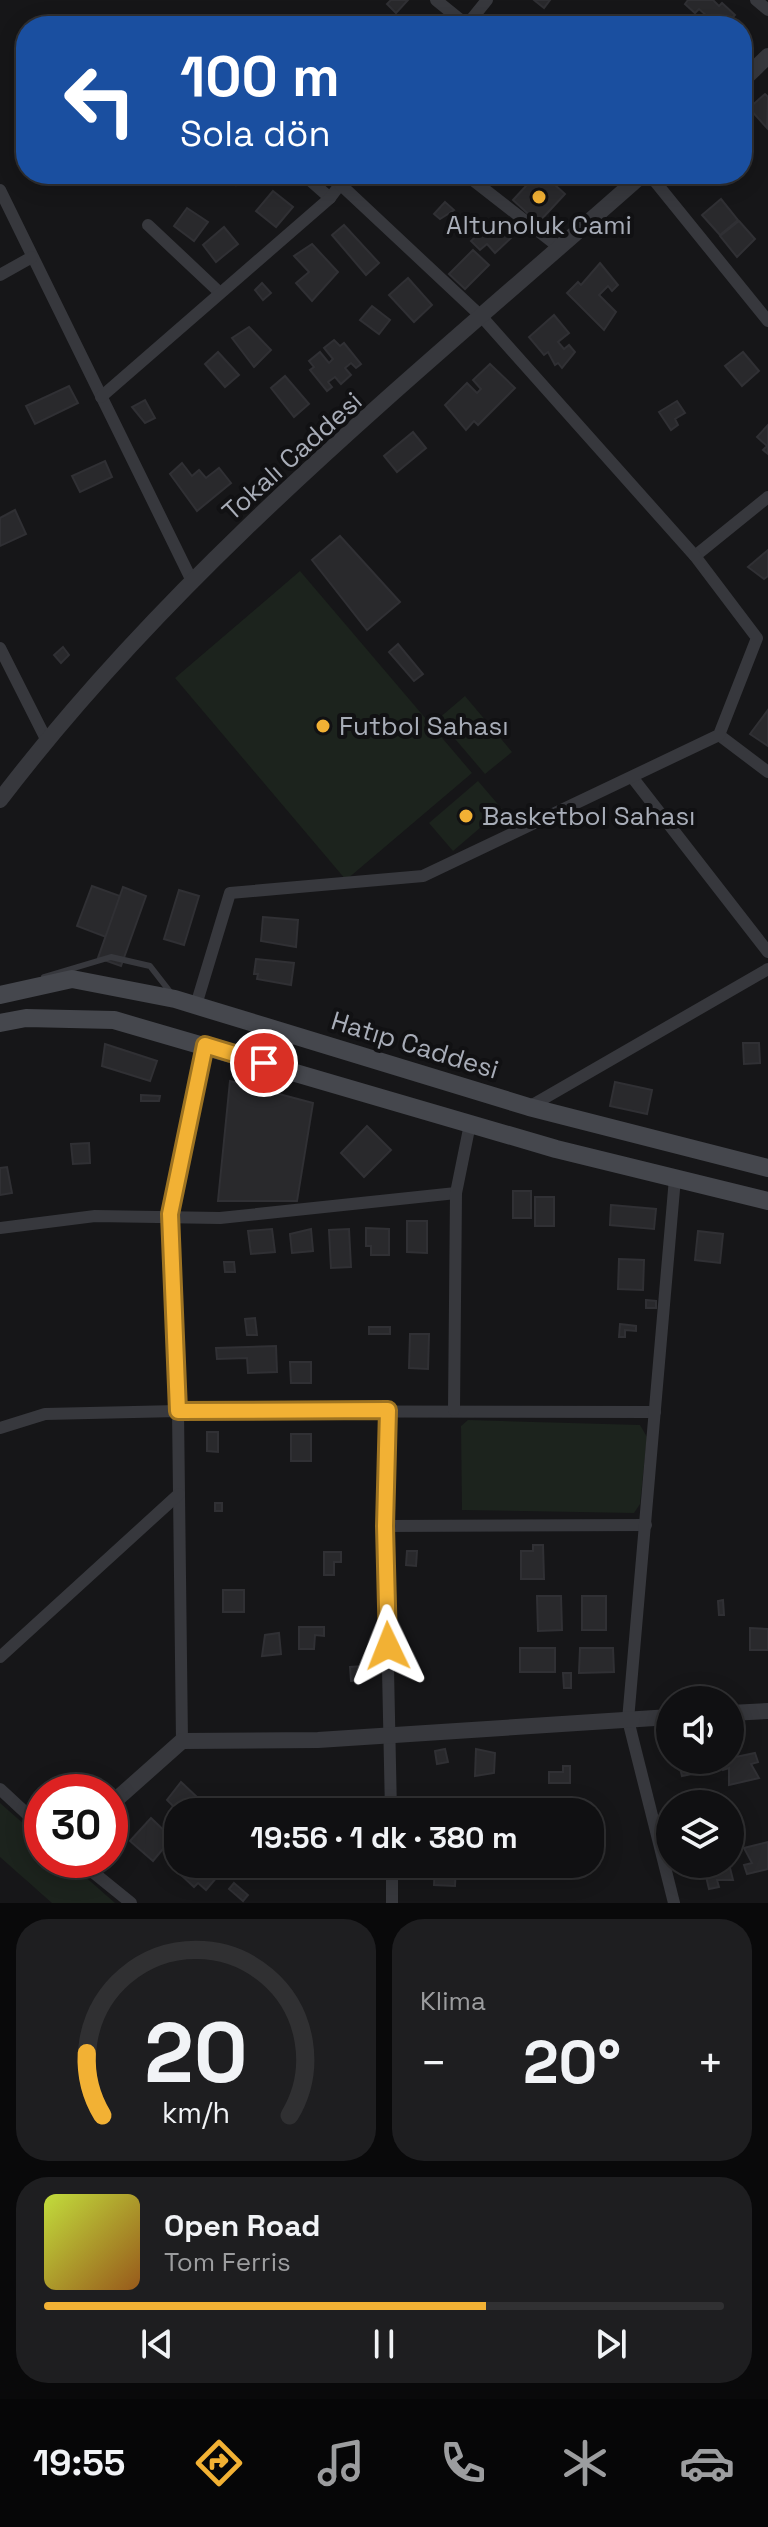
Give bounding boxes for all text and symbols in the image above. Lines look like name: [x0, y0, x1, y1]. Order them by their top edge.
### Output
text: 100 m: [180, 41, 340, 112]
icon: left: [48, 48, 152, 152]
text: Sola dön: [180, 111, 331, 157]
marker: Altunoluk Cami: [530, 188, 548, 206]
place label: Altunoluk Cami: [446, 208, 632, 242]
street label: Tokalı Caddesi: [215, 384, 369, 528]
place label: Futbol Sahası: [339, 709, 509, 743]
marker: Futbol Sahası: [314, 717, 332, 735]
place label: Basketbol Sahası: [482, 799, 695, 833]
marker: Basketbol Sahası: [457, 807, 475, 825]
street label: Hatıp Caddesi: [327, 1003, 503, 1087]
pin: [230, 1029, 298, 1097]
icon: arrive: [242, 1041, 286, 1085]
position arrow: [346, 1604, 430, 1688]
map controls: [656, 1686, 744, 1878]
button: sound: [656, 1686, 744, 1774]
speed limit sign: 30: [24, 1774, 128, 1878]
button: layers: [656, 1790, 744, 1878]
text: 19:56 · 1 dk · 380 m: [250, 1818, 518, 1857]
text: Klima: [420, 1984, 486, 2018]
text: 20: [144, 2000, 248, 2106]
text: 20°: [523, 2024, 621, 2101]
text: −: [420, 2035, 447, 2091]
text: +: [697, 2035, 724, 2091]
text: km/h: [162, 2095, 230, 2131]
text: Open Road: [164, 2206, 320, 2245]
text: Tom Ferris: [164, 2245, 291, 2279]
icon: previous: [135, 2322, 179, 2366]
icon: pause: [362, 2322, 406, 2366]
icon: next: [589, 2322, 633, 2366]
icon: directions: [191, 2435, 247, 2491]
icon: music: [313, 2435, 369, 2491]
icon: phone: [435, 2435, 491, 2491]
icon: climate: [557, 2435, 613, 2491]
icon: car: [679, 2435, 735, 2491]
text: 19:55: [33, 2440, 125, 2486]

